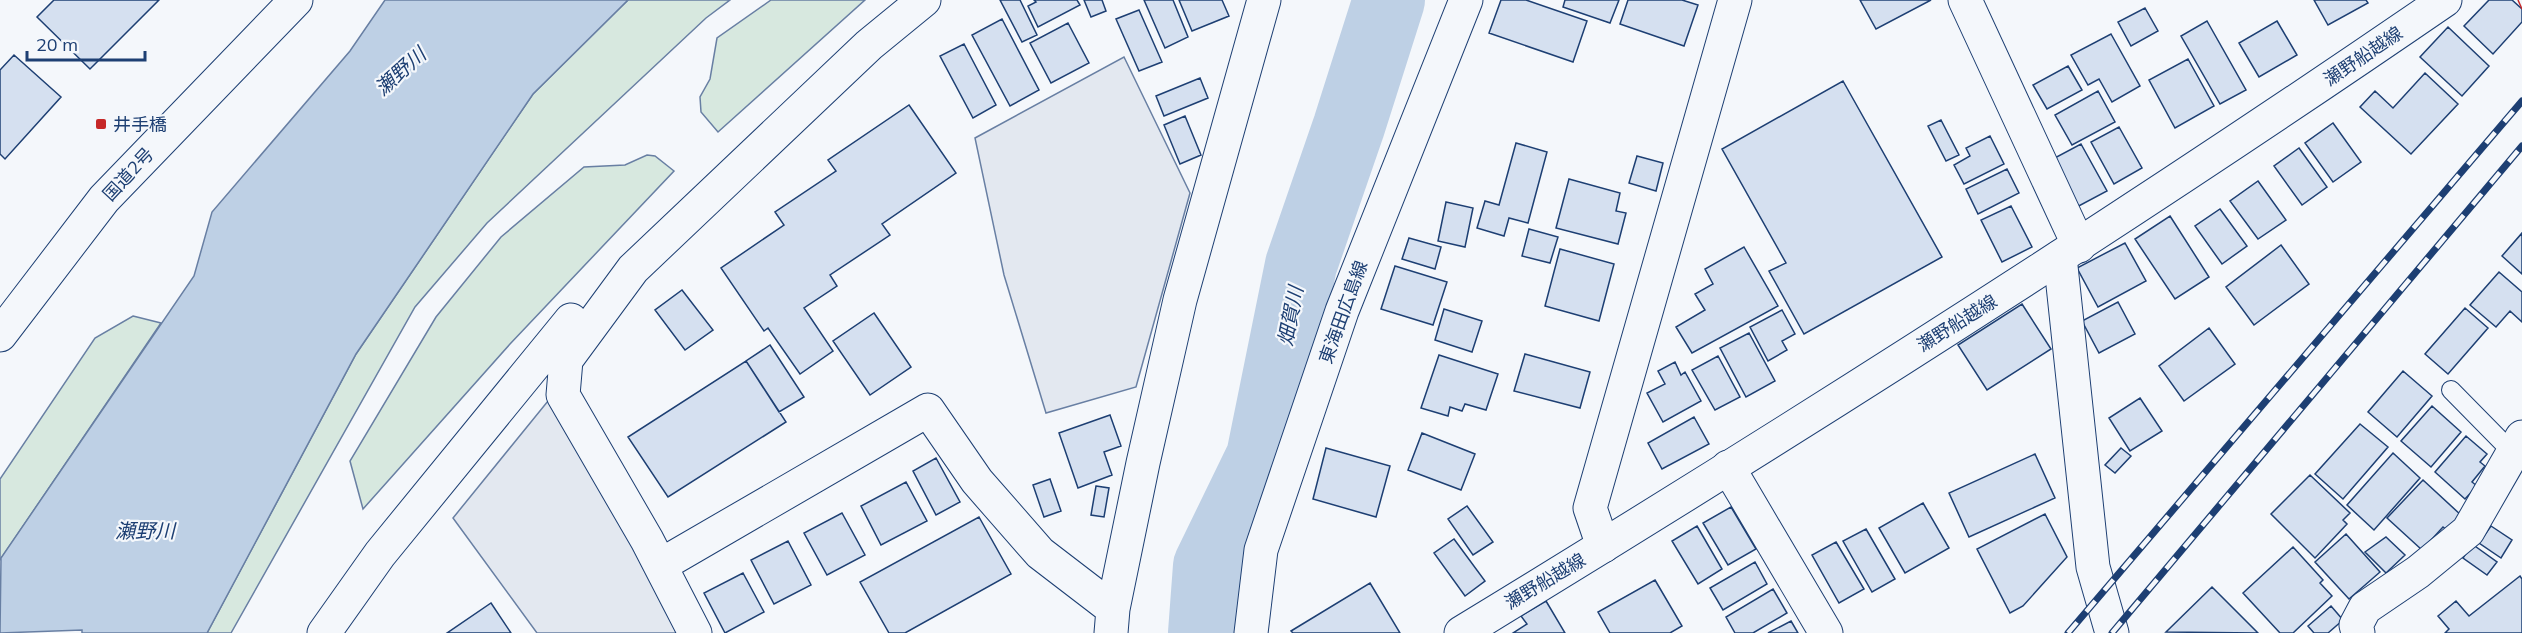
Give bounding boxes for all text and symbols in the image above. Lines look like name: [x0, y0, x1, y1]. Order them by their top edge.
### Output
street label: 瀬野船越線: [2319, 21, 2407, 91]
scale bar: [27, 24, 146, 62]
text: 20 m: [36, 33, 78, 56]
water label: 瀬野川: [369, 40, 432, 100]
place label: 井手橋: [113, 113, 167, 136]
marker: 井手橋: [94, 117, 108, 131]
street label: 国道2号: [97, 142, 159, 206]
street label: 東海田広島線: [1314, 257, 1372, 367]
water label: 畑賀川: [1272, 282, 1308, 348]
street label: 瀬野船越線: [1913, 289, 2001, 357]
water label: 瀬野川: [115, 518, 177, 543]
street label: 瀬野船越線: [1501, 548, 1589, 614]

